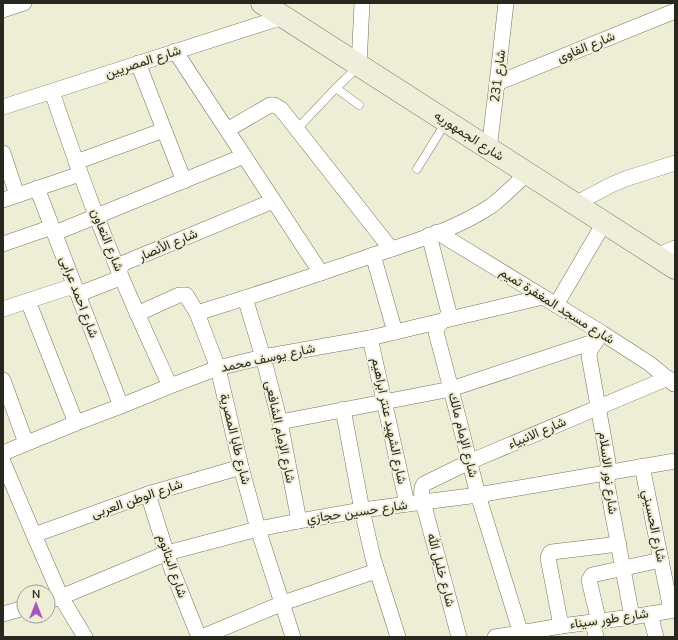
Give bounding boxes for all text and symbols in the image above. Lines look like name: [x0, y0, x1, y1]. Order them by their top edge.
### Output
street label: شارع الفاوى: [554, 27, 618, 67]
street label: شارع المصريين: [103, 41, 183, 83]
street label: شارع 231: [486, 49, 510, 103]
street label: شارع الجمهوريه: [431, 107, 507, 165]
street label: شارع التعاون: [86, 206, 128, 274]
street label: شارع الأنصار: [135, 224, 200, 266]
street label: شارع احمد عرابى: [55, 253, 103, 341]
street label: شارع مسجد المغفرة تميم: [496, 263, 618, 349]
street label: شارع يوسف محمد: [219, 339, 317, 377]
street label: شارع الشهيد عنتر ابراهيم: [367, 356, 411, 486]
street label: شارع الإمام الشافعى: [260, 379, 300, 485]
street label: شارع الإمام مالك: [444, 391, 482, 479]
street label: شارع طابا المصرية: [215, 392, 255, 486]
street label: شارع الانبياء: [505, 413, 569, 453]
street label: شارع نور الاسلام: [594, 431, 622, 515]
street label: شارع الوطن العربى: [89, 475, 185, 523]
street label: شارع الحسيني: [637, 488, 670, 564]
street label: شارع حسين حجازي: [305, 496, 409, 529]
street label: شارع خليل الله: [422, 531, 460, 609]
street label: شارع البتانوم: [153, 532, 191, 600]
north arrow: [16, 584, 56, 624]
text: N: [32, 587, 40, 602]
street label: شارع طور سيناء: [568, 605, 650, 633]

